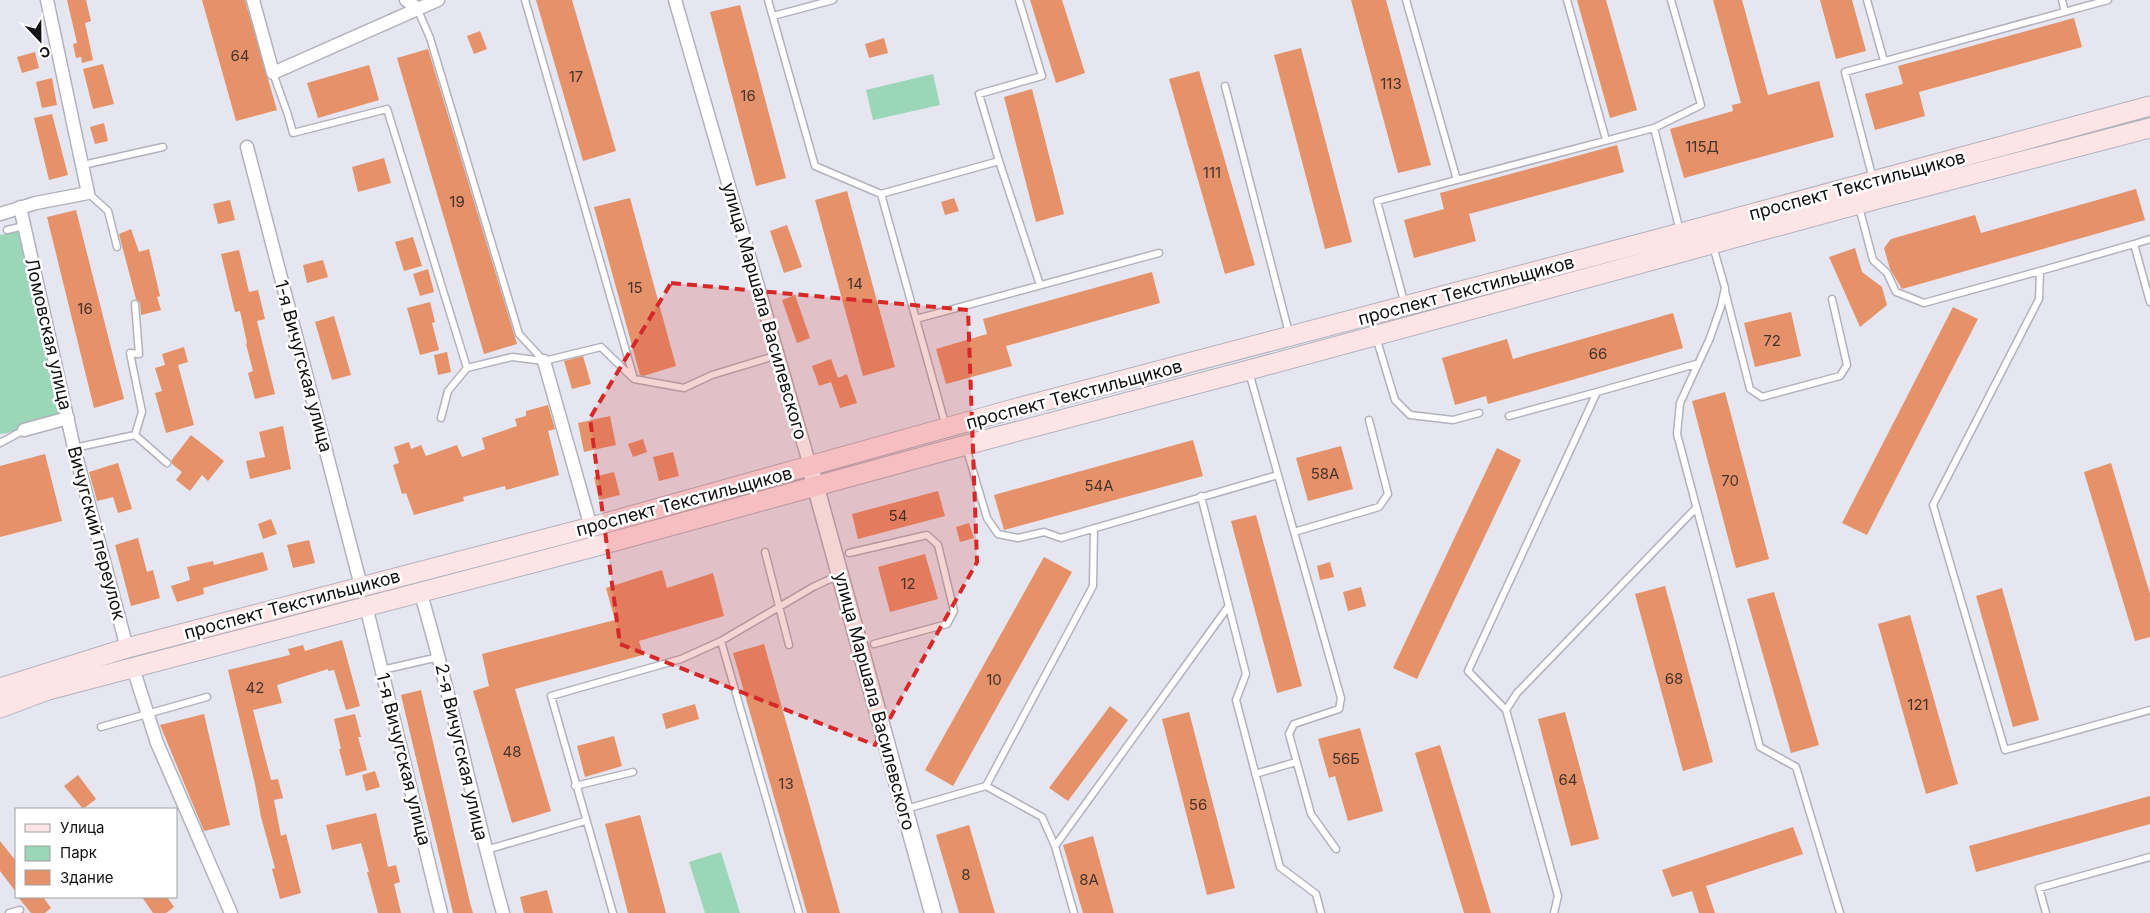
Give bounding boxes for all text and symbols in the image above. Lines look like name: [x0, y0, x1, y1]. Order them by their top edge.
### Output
north arrow: [15, 15, 65, 65]
text: С: [37, 43, 53, 62]
house number: 64: [231, 46, 250, 65]
house number: 17: [569, 67, 583, 86]
house number: 113: [1380, 74, 1402, 93]
house number: 16: [740, 86, 756, 105]
house number: 115Д: [1685, 137, 1719, 156]
street label: проспект Текстильщиков: [1747, 146, 1967, 224]
house number: 111: [1203, 163, 1221, 182]
street label: улица Маршала Василевского: [718, 180, 812, 442]
house number: 19: [449, 192, 465, 211]
street label: проспект Текстильщиков: [1356, 251, 1576, 329]
street label: Ломовская улица: [21, 256, 77, 412]
house number: 14: [847, 274, 863, 293]
street label: 1-я Вичугская улица: [271, 278, 337, 454]
house number: 15: [627, 278, 643, 297]
house number: 16: [77, 299, 93, 318]
house number: 72: [1763, 331, 1781, 350]
house number: 66: [1589, 344, 1607, 363]
street label: проспект Текстильщиков: [964, 355, 1184, 433]
street label: Вичугский переулок: [64, 444, 130, 622]
street label: проспект Текстильщиков: [574, 462, 794, 540]
house number: 58А: [1311, 464, 1339, 483]
house number: 70: [1721, 471, 1739, 490]
house number: 54А: [1084, 476, 1114, 495]
house number: 54: [889, 506, 907, 525]
street label: проспект Текстильщиков: [182, 565, 402, 643]
street label: улица Маршала Василевского: [830, 570, 920, 832]
house number: 12: [900, 574, 916, 593]
street label: 2-я Вичугская улица: [431, 662, 493, 842]
house number: 68: [1665, 669, 1683, 688]
street label: 1-я Вичугская улица: [372, 670, 436, 848]
house number: 10: [986, 670, 1002, 689]
house number: 42: [246, 678, 264, 697]
house number: 121: [1907, 695, 1929, 714]
house number: 48: [503, 742, 521, 761]
house number: 56Б: [1332, 749, 1360, 768]
house number: 64: [1559, 770, 1578, 789]
house number: 13: [778, 774, 794, 793]
house number: 56: [1189, 795, 1207, 814]
legend: [15, 808, 178, 898]
text: Улица: [60, 818, 104, 837]
text: Парк: [60, 843, 97, 862]
house number: 8: [961, 865, 971, 884]
text: Здание: [60, 868, 114, 887]
house number: 8А: [1079, 870, 1099, 889]

